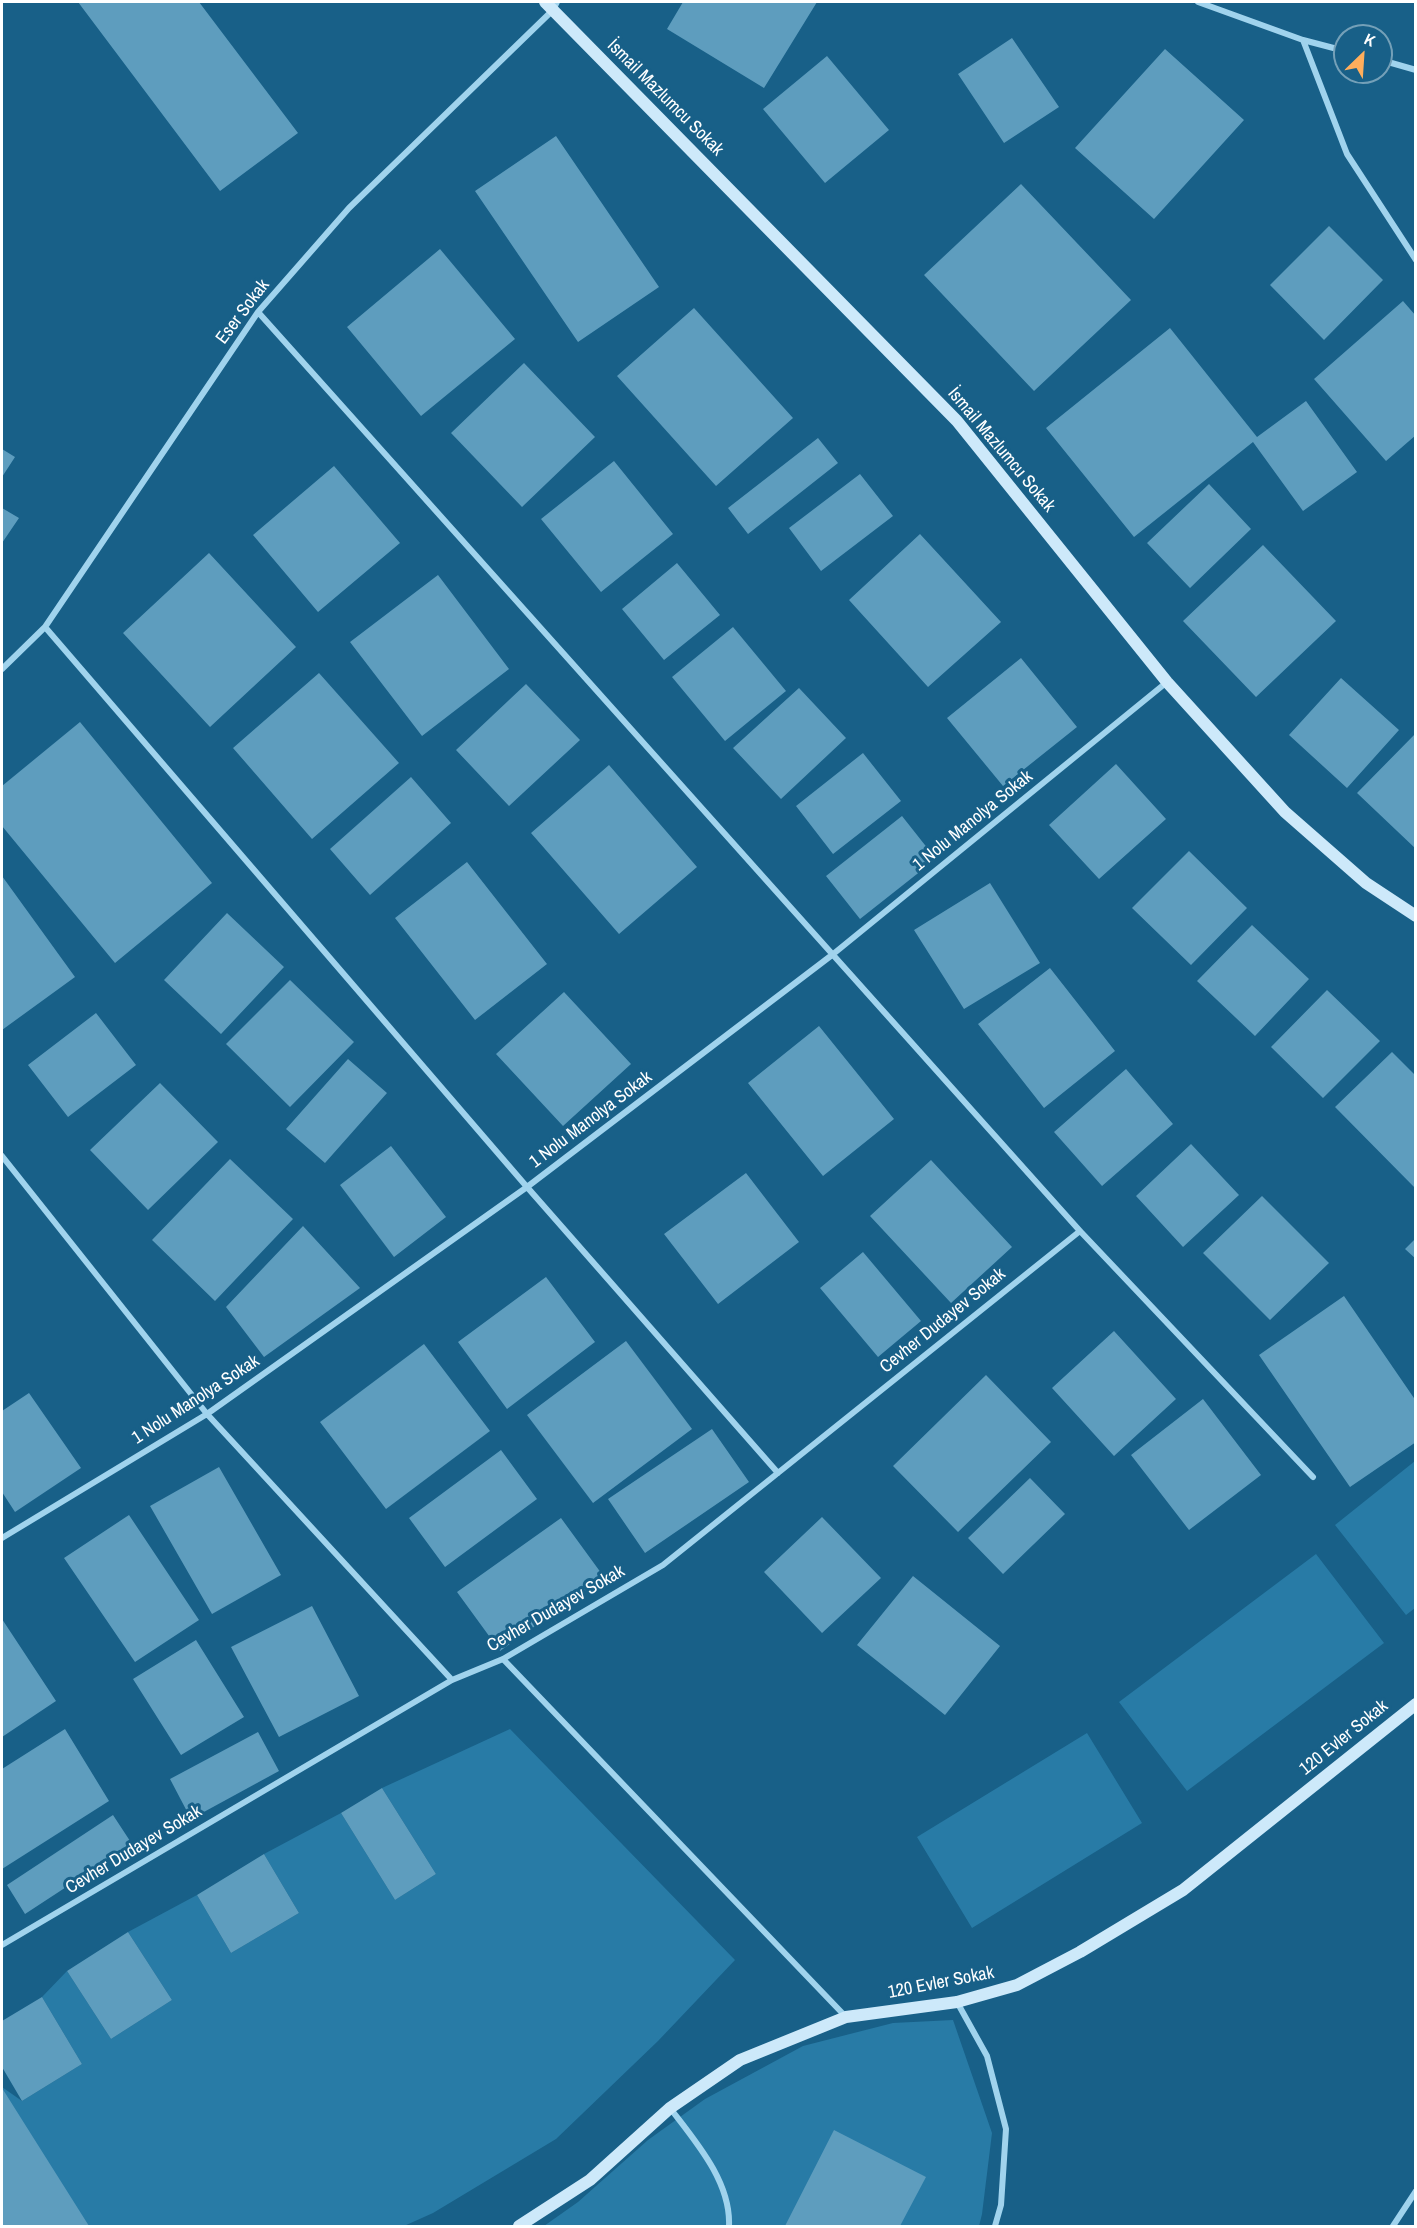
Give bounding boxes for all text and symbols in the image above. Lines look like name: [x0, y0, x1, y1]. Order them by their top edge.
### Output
north arrow: [1333, 24, 1393, 84]
text: K: [1361, 28, 1379, 51]
street label: İsmail Mazlumcu Sokak: [602, 35, 728, 161]
street label: Eser Sokak: [212, 275, 274, 349]
street label: İsmail Mazlumcu Sokak: [943, 383, 1059, 517]
street label: 1 Nolu Manolya Sokak: [909, 766, 1037, 876]
street label: 1 Nolu Manolya Sokak: [526, 1067, 656, 1173]
street label: Cevher Dudayev Sokak: [876, 1264, 1010, 1378]
street label: 1 Nolu Manolya Sokak: [128, 1351, 264, 1449]
street label: Cevher Dudayev Sokak: [483, 1561, 629, 1657]
street label: 120 Evler Sokak: [1295, 1696, 1393, 1780]
street label: Cevher Dudayev Sokak: [62, 1801, 206, 1899]
street label: 120 Evler Sokak: [886, 1962, 996, 2004]

